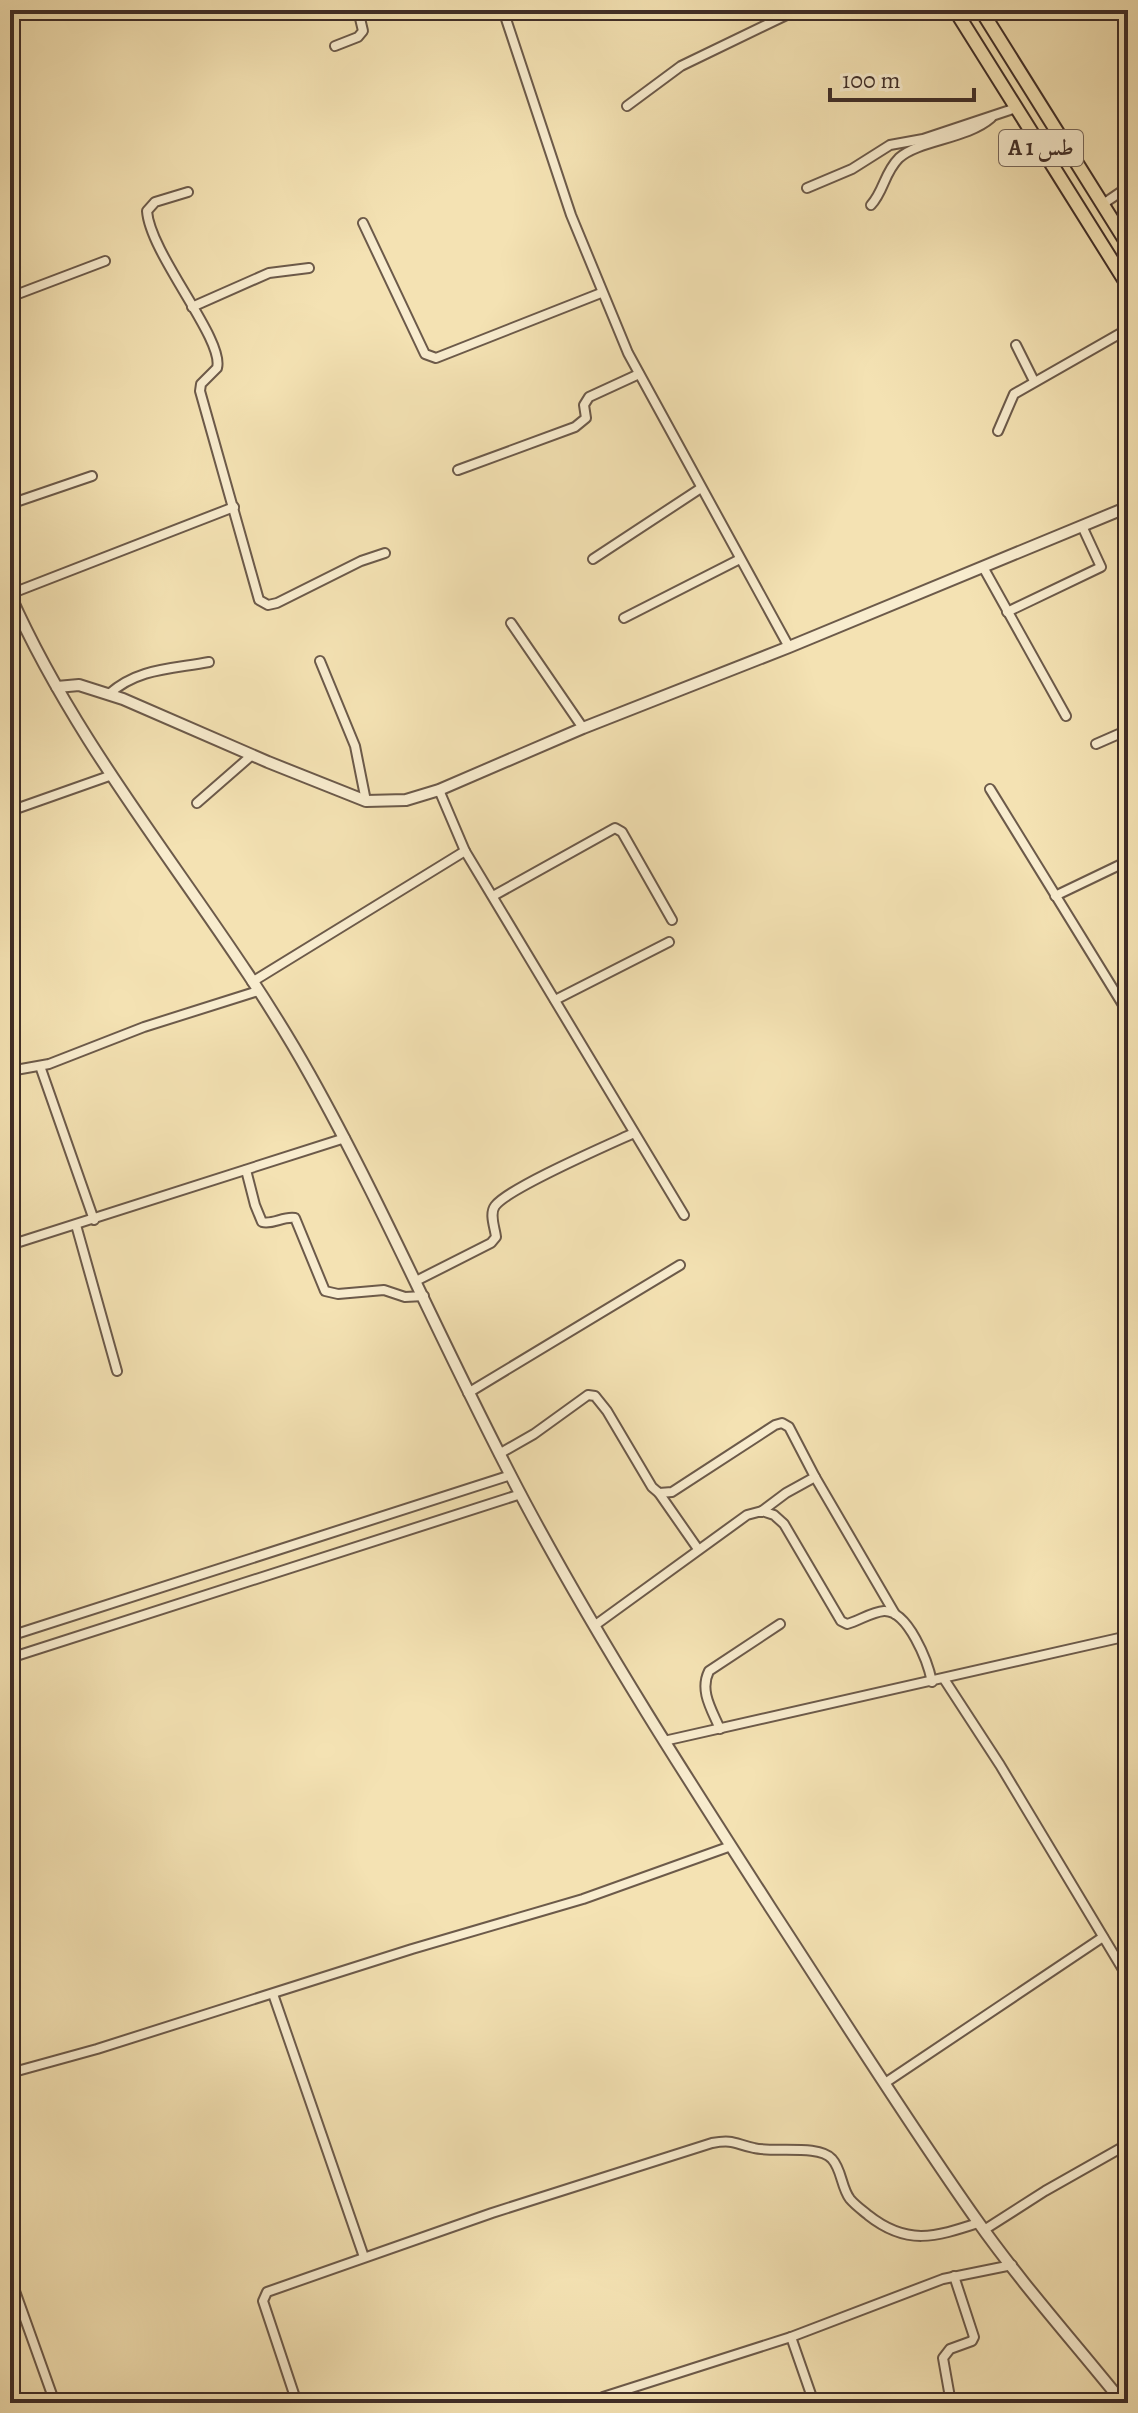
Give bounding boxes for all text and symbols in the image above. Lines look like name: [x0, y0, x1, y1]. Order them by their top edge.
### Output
scale bar: [830, 52, 974, 102]
text: 100 m: [842, 64, 901, 96]
road number: A 1 طس: [999, 130, 1083, 166]

